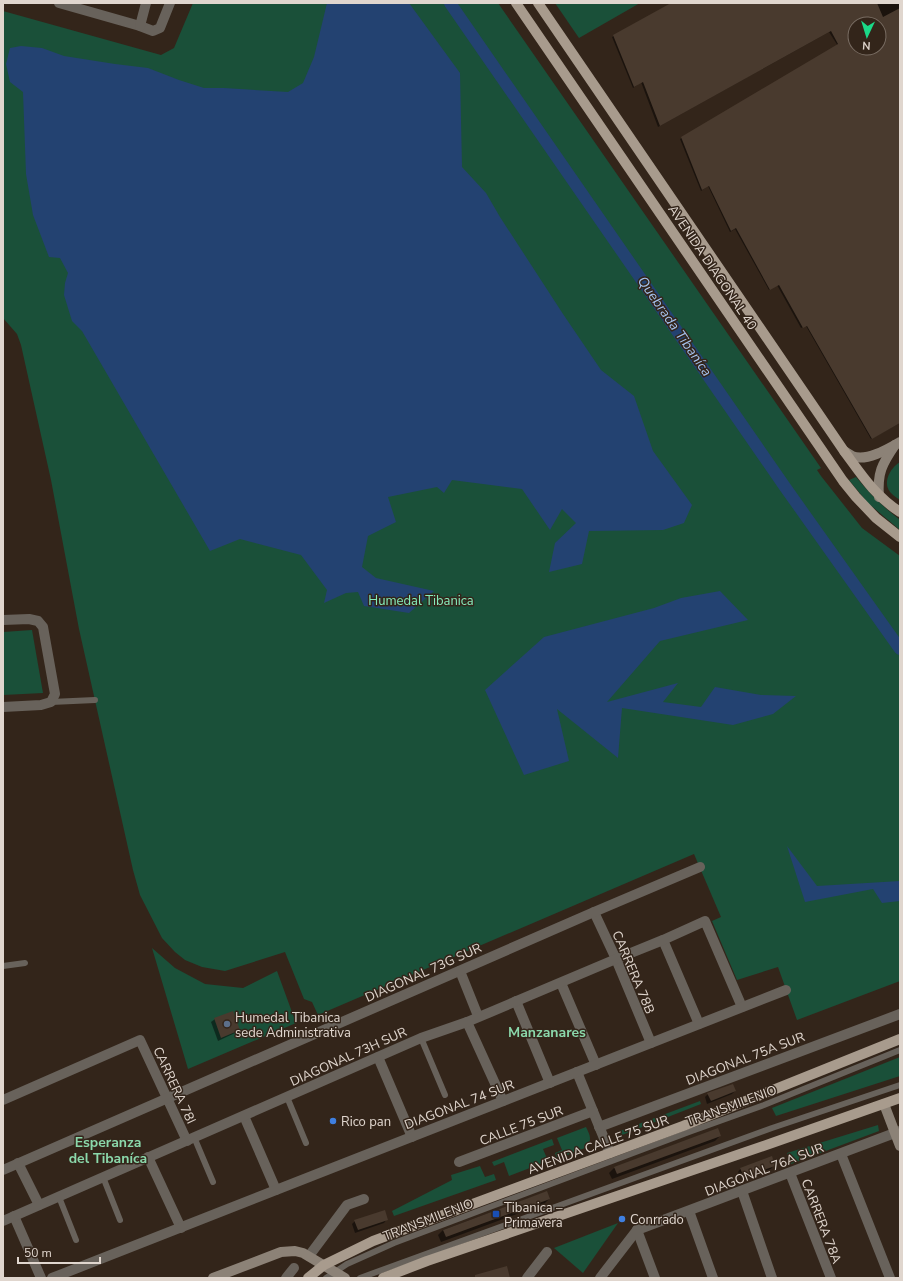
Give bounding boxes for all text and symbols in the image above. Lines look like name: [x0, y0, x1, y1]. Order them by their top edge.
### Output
north arrow: [847, 16, 887, 56]
text: N: [862, 38, 871, 53]
street label: AVENIDA DIAGONAL 40: [664, 201, 761, 334]
water label: Quebrada Tibaníca: [633, 272, 716, 380]
park label: Humedal Tibanica: [368, 592, 474, 610]
street label: CARRERA 78B: [607, 928, 659, 1017]
street label: DIAGONAL 73G SUR: [362, 939, 485, 1007]
place label: Humedal Tibanica sede Administrativa: [235, 1009, 351, 1042]
marker: Humedal Tibanica sede Administrativa: [222, 1019, 232, 1029]
street label: DIAGONAL 73H SUR: [287, 1023, 410, 1091]
district label: Manzanares: [508, 1023, 586, 1042]
street label: DIAGONAL 75A SUR: [683, 1028, 808, 1090]
street label: CARRERA 78I: [148, 1044, 200, 1127]
street label: DIAGONAL 74 SUR: [402, 1076, 517, 1134]
street label: TRANSMILENIO: [683, 1081, 779, 1131]
street label: CALLE 75 SUR: [477, 1102, 566, 1150]
street label: AVENIDA CALLE 75 SUR: [525, 1111, 672, 1179]
place label: Rico pan: [341, 1113, 391, 1131]
marker: Rico pan: [328, 1116, 338, 1126]
district label: Esperanza del Tibaníca: [69, 1133, 147, 1168]
street label: DIAGONAL 76A SUR: [702, 1139, 827, 1201]
street label: CARRERA 78A: [797, 1176, 846, 1267]
street label: TRANSMILENIO: [381, 1194, 476, 1245]
place label: Tibanica – Primavera: [504, 1199, 563, 1232]
marker: Tibanica – Primavera: [491, 1209, 501, 1219]
place label: Conrrado: [630, 1211, 684, 1229]
marker: Conrrado: [617, 1214, 627, 1224]
scale bar: [18, 1239, 100, 1265]
text: 50 m: [24, 1245, 52, 1261]

